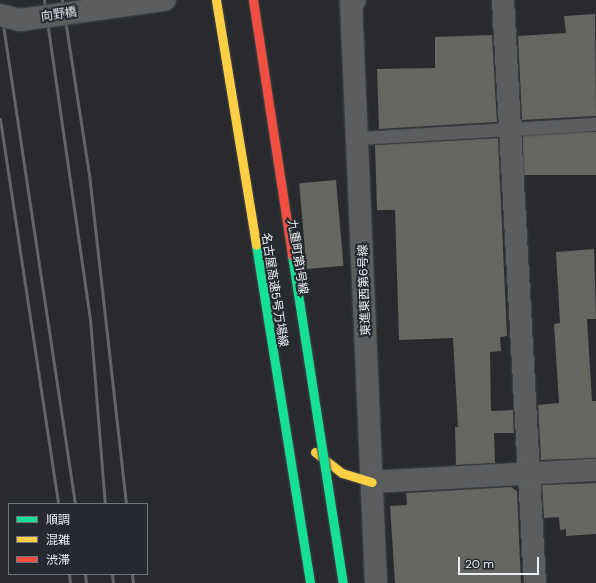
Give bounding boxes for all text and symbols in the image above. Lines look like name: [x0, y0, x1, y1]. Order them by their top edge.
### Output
street label: 向野橋: [40, 5, 78, 25]
street label: 九重町第1号線: [284, 218, 310, 296]
street label: 名古屋高速5号万場線: [258, 232, 290, 348]
street label: 東進東西第6号線: [356, 244, 374, 336]
legend: [8, 503, 148, 575]
text: 順調: [46, 512, 70, 528]
text: 混雑: [46, 532, 70, 548]
scale bar: [460, 549, 541, 575]
text: 渋滞: [46, 552, 70, 568]
text: 20 m: [465, 556, 494, 572]

